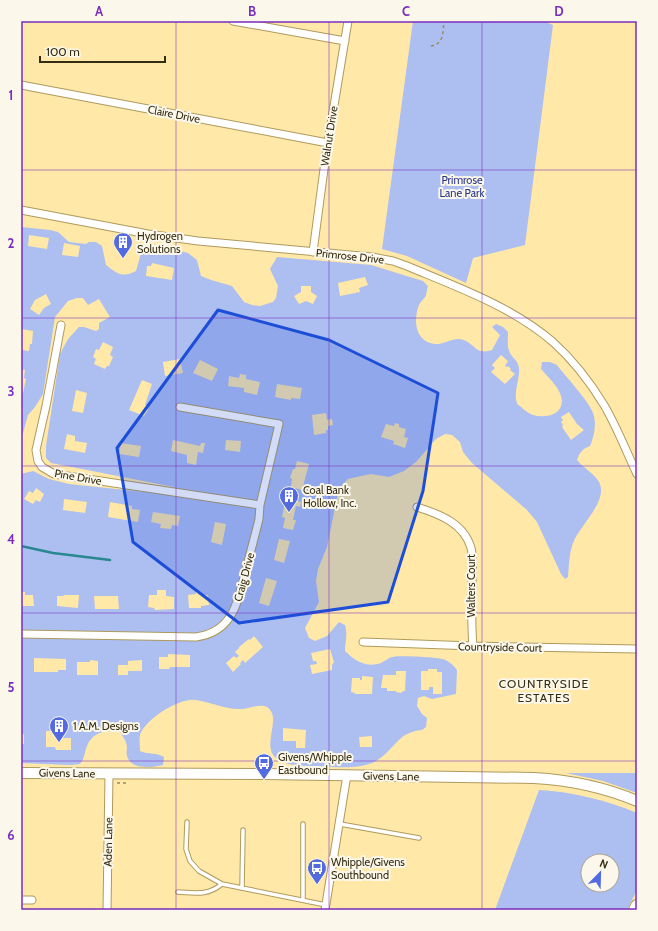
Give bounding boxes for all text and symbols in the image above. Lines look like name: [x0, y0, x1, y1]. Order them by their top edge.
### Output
text: A: [95, 3, 104, 19]
text: B: [248, 3, 256, 19]
text: C: [402, 3, 410, 19]
text: D: [554, 3, 564, 19]
scale bar: [40, 38, 165, 64]
text: 100 m: [46, 44, 80, 59]
text: 1: [9, 87, 13, 103]
street label: Claire Drive: [147, 102, 202, 126]
street label: Walnut Drive: [317, 105, 341, 167]
park label: Primrose Lane Park: [440, 173, 485, 200]
place label: Hydrogen Solutions: [137, 229, 183, 256]
building icon: Hydrogen Solutions: [112, 231, 134, 259]
text: 2: [8, 235, 15, 251]
street label: Primrose Drive: [315, 245, 385, 267]
text: 3: [7, 383, 15, 399]
street label: Pine Drive: [53, 466, 103, 488]
place label: Coal Bank Hollow, Inc.: [303, 483, 357, 510]
building icon: Coal Bank Hollow, Inc.: [278, 485, 300, 513]
text: 4: [7, 531, 15, 547]
street label: Craig Drive: [231, 551, 257, 603]
street label: Walters Court: [464, 554, 478, 618]
street label: Countryside Court: [458, 639, 542, 655]
district label: COUNTRYSIDE ESTATES: [499, 676, 589, 705]
text: 5: [8, 679, 15, 695]
building icon: 1 A.M. Designs: [48, 715, 70, 743]
place label: 1 A.M. Designs: [73, 719, 139, 733]
place label: Givens/Whipple Eastbound: [278, 750, 352, 777]
bus stop icon: Givens/Whipple Eastbound: [253, 752, 275, 780]
street label: Givens Lane: [39, 766, 96, 780]
street label: Givens Lane: [363, 769, 420, 783]
street label: Aden Lane: [101, 817, 115, 867]
text: 6: [7, 827, 15, 843]
north arrow: [580, 853, 620, 893]
place label: Whipple/Givens Southbound: [331, 855, 405, 882]
text: N: [598, 856, 610, 872]
bus stop icon: Whipple/Givens Southbound: [306, 857, 328, 885]

